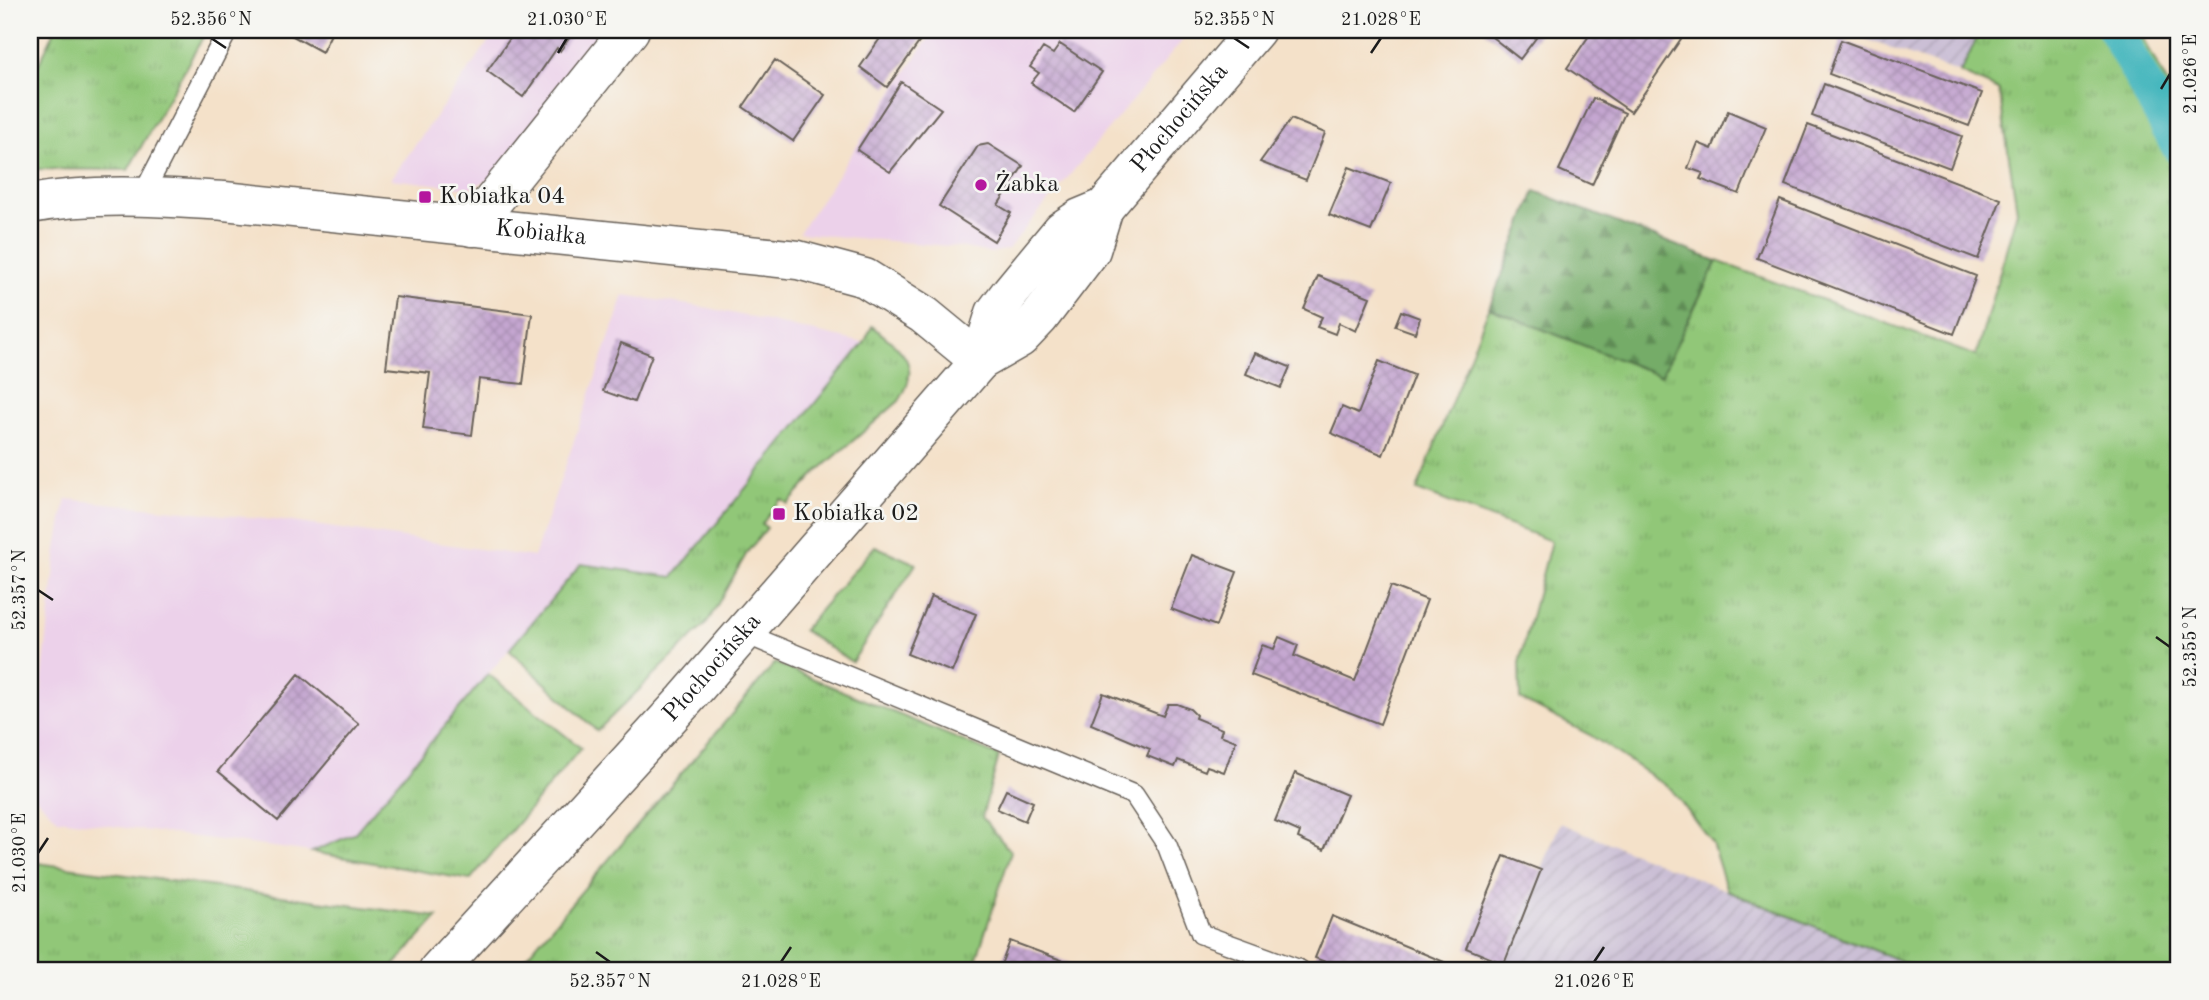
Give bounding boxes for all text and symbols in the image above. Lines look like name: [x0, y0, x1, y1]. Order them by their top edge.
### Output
text: 52.356°N: [170, 11, 252, 29]
text: 21.030°E: [527, 11, 607, 29]
text: 52.355°N: [1193, 11, 1275, 29]
text: 21.028°E: [1341, 11, 1421, 29]
text: 21.026°E: [2182, 34, 2200, 114]
street label: Płochocińska: [1127, 60, 1233, 178]
place label: Żabka: [995, 170, 1059, 197]
marker: Żabka: [973, 177, 989, 193]
place label: Kobiałka 04: [439, 185, 565, 209]
marker: Kobiałka 04: [417, 189, 433, 205]
street label: Kobiałka: [494, 217, 588, 250]
place label: Kobiałka 02: [793, 502, 919, 526]
marker: Kobiałka 02: [771, 506, 787, 522]
text: 52.357°N: [11, 549, 29, 631]
text: 52.355°N: [2182, 606, 2200, 688]
street label: Płochocińska: [659, 609, 766, 727]
text: 21.030°E: [11, 813, 29, 893]
text: 52.357°N: [569, 973, 651, 991]
text: 21.028°E: [741, 973, 821, 991]
text: 21.026°E: [1554, 973, 1634, 991]

